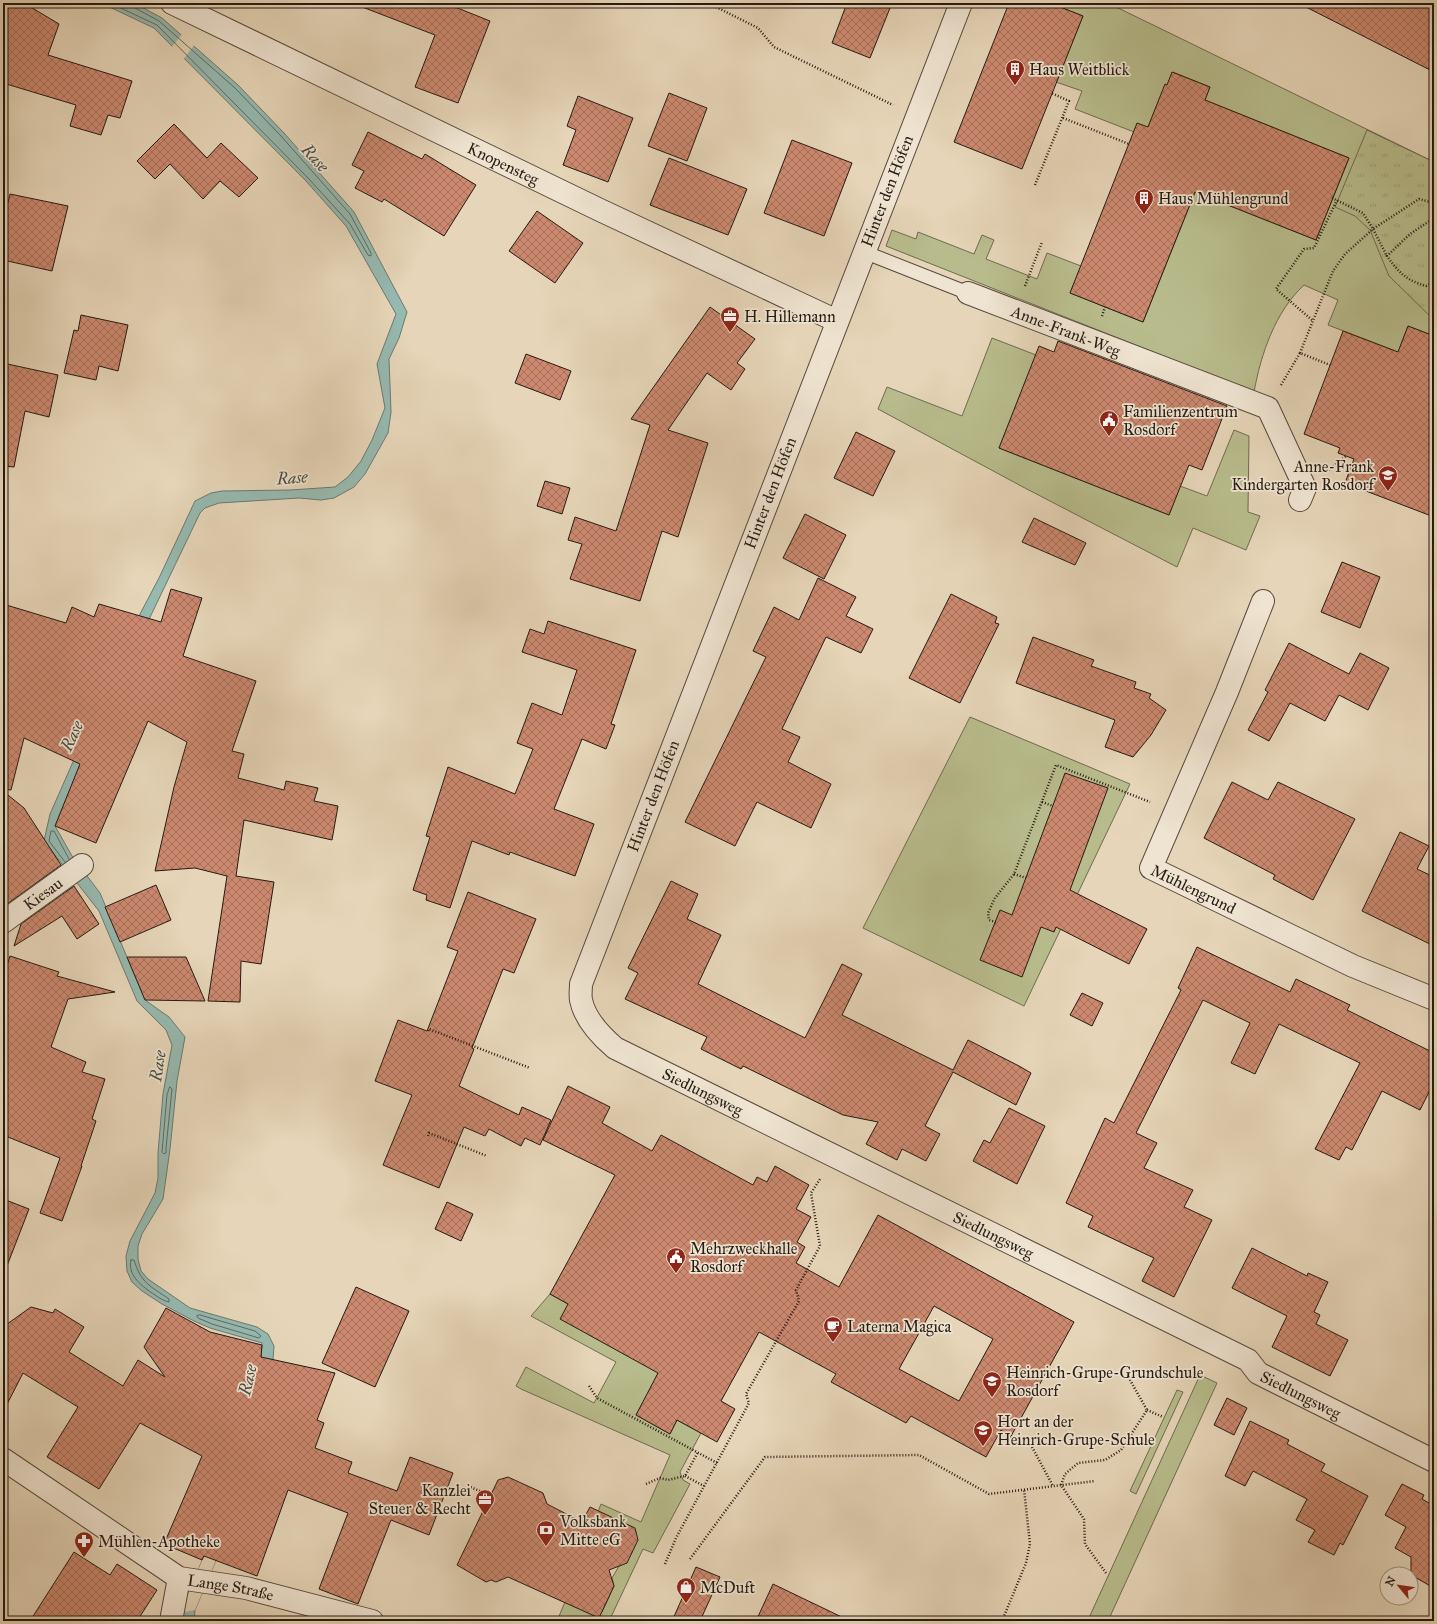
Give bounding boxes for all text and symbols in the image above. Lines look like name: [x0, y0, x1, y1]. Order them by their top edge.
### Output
building icon: Haus Weitblick: [1004, 58, 1026, 86]
place label: Haus Weitblick: [1029, 60, 1130, 79]
street label: Hinter den Höfen: [857, 132, 917, 249]
street label: Knopensteg: [464, 138, 543, 190]
water label: Rase: [296, 139, 334, 177]
building icon: Haus Mühlengrund: [1133, 187, 1155, 215]
place label: Haus Mühlengrund: [1158, 189, 1289, 209]
street label: Anne-Frank-Weg: [1008, 301, 1124, 361]
office icon: H. Hillemann: [719, 305, 741, 333]
place label: H. Hillemann: [744, 307, 836, 326]
place label: Familienzentrum Rosdorf: [1123, 402, 1239, 439]
public building icon: Familienzentrum Rosdorf: [1098, 409, 1120, 437]
street label: Hinter den Höfen: [740, 434, 800, 551]
place label: Anne-Frank Kindergarten Rosdorf: [1232, 457, 1377, 495]
school or university icon: Anne-Frank Kindergarten Rosdorf: [1377, 464, 1399, 492]
water label: Rase: [275, 466, 309, 490]
water label: Rase: [56, 717, 88, 755]
street label: Hinter den Höfen: [623, 737, 683, 854]
street label: Mühlengrund: [1148, 860, 1239, 917]
street label: Kiesau: [20, 873, 66, 914]
water label: Rase: [145, 1048, 171, 1084]
street label: Siedlungsweg: [660, 1064, 747, 1120]
street label: Siedlungsweg: [950, 1207, 1037, 1264]
place label: Mehrzweckhalle Rosdorf: [690, 1239, 798, 1276]
public building icon: Mehrzweckhalle Rosdorf: [665, 1246, 687, 1274]
cafe icon: Laterna Magica: [822, 1315, 844, 1343]
place label: Laterna Magica: [847, 1317, 952, 1337]
water label: Rase: [234, 1362, 262, 1398]
place label: Heinrich-Grupe-Grundschule Rosdorf: [1006, 1363, 1204, 1400]
street label: Siedlungsweg: [1258, 1366, 1345, 1424]
school or university icon: Heinrich-Grupe-Grundschule Rosdorf: [981, 1370, 1003, 1398]
place label: Hort an der Heinrich-Grupe-Schule: [997, 1412, 1155, 1449]
school or university icon: Hort an der Heinrich-Grupe-Schule: [972, 1419, 994, 1447]
place label: Kanzlei Steuer & Recht: [369, 1481, 472, 1518]
office icon: Kanzlei Steuer & Recht: [474, 1488, 496, 1516]
place label: Volksbank Mitte eG: [559, 1512, 627, 1549]
bank icon: Volksbank Mitte eG: [535, 1519, 557, 1547]
pharmacy icon: Mühlen-Apotheke: [73, 1530, 95, 1558]
place label: Mühlen-Apotheke: [98, 1532, 220, 1551]
north arrow: [1379, 1566, 1419, 1606]
street label: Lange Straße: [186, 1570, 276, 1605]
text: N: [1383, 1574, 1399, 1589]
shop icon: McDuft: [675, 1576, 697, 1604]
place label: McDuft: [700, 1578, 756, 1597]

